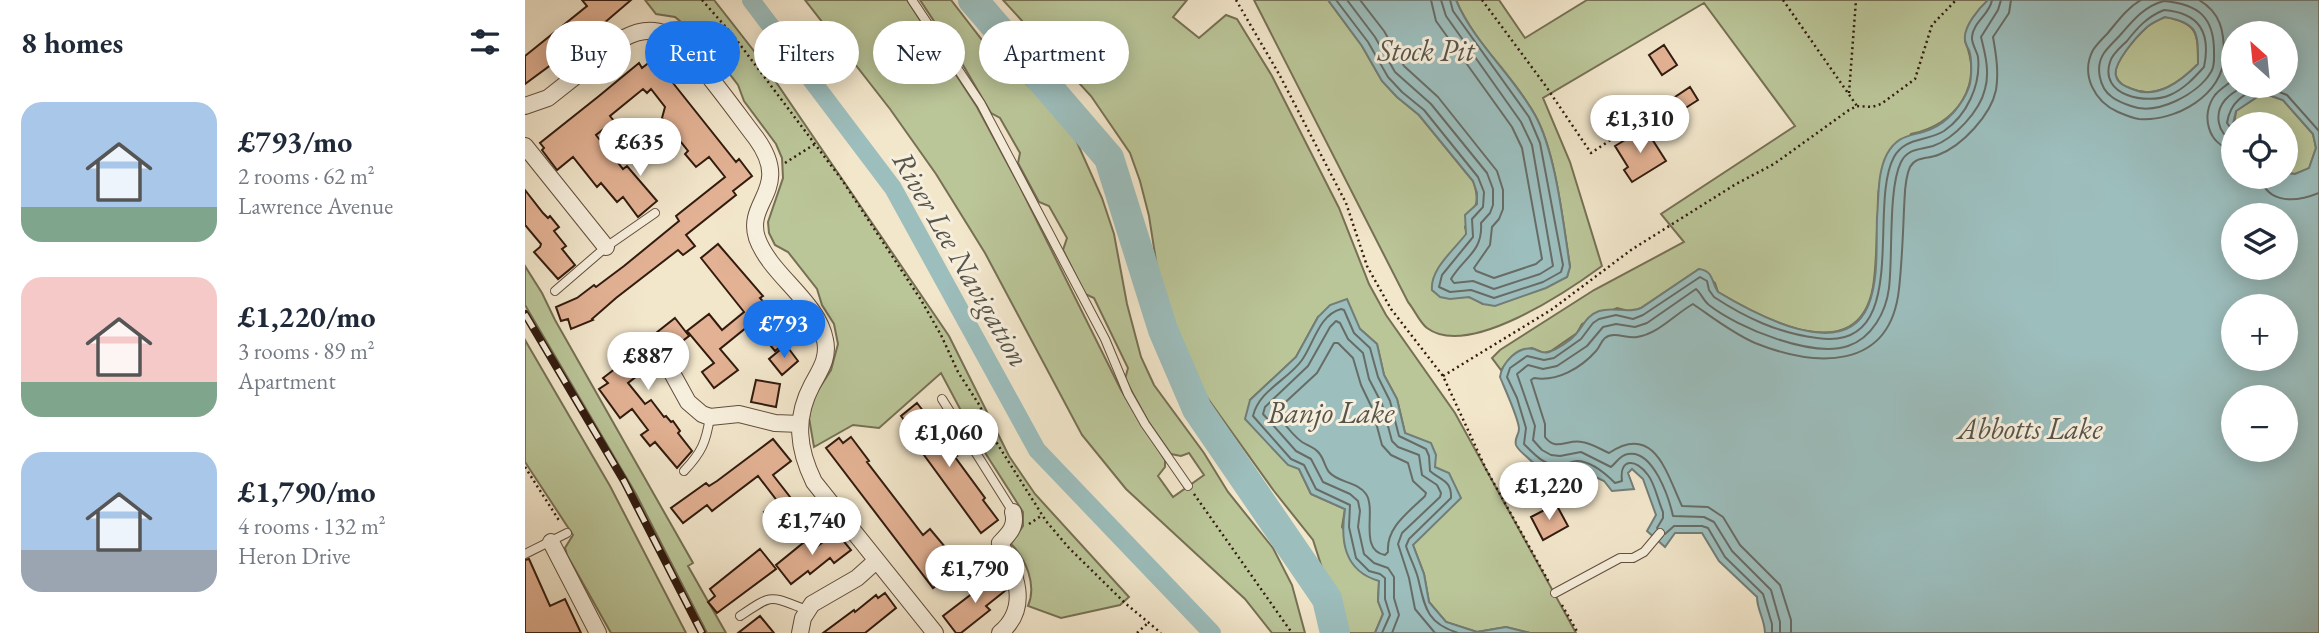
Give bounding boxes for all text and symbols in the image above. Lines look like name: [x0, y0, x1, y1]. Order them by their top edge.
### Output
chip: Buy: [546, 21, 631, 84]
chip: Rent: [645, 21, 740, 84]
chip: Filters: [754, 21, 859, 84]
chip: New: [873, 21, 965, 84]
chip: Apartment: [979, 21, 1129, 84]
north arrow: [2221, 21, 2298, 98]
map controls: [2221, 21, 2298, 462]
text: 8 homes: [21, 23, 123, 62]
icon: filters: [466, 23, 504, 61]
water label: Stock Pit: [1376, 31, 1476, 70]
pin: £1,310: [1583, 96, 1697, 155]
text: £1,310: [1606, 103, 1674, 133]
button: locate: [2221, 112, 2298, 189]
pin: £635: [599, 118, 681, 178]
text: £793/mo: [238, 122, 352, 161]
text: £635: [615, 126, 665, 156]
icon: home: [77, 130, 161, 214]
water label: River Lee Navigation: [884, 144, 1039, 374]
text: 2 rooms · 62 m²: [238, 161, 375, 191]
text: Lawrence Avenue: [238, 191, 393, 221]
button: layers: [2221, 203, 2298, 280]
button: +: [2221, 294, 2298, 371]
text: £1,220/mo: [238, 297, 376, 336]
pin: £793: [743, 300, 825, 360]
icon: home: [77, 305, 161, 389]
text: £793: [759, 308, 809, 338]
pin: £887: [607, 332, 689, 392]
text: 3 rooms · 89 m²: [238, 336, 375, 366]
text: £887: [623, 340, 673, 370]
text: Apartment: [238, 366, 336, 396]
button: −: [2221, 385, 2298, 462]
water label: Banjo Lake: [1266, 393, 1395, 432]
water label: Abbotts Lake: [1956, 409, 2103, 448]
pin: £1,060: [892, 410, 1006, 469]
text: £1,060: [915, 417, 983, 447]
pin: £1,220: [1492, 462, 1606, 522]
text: £1,220: [1515, 470, 1583, 500]
text: £1,790/mo: [238, 472, 376, 511]
icon: home: [77, 480, 161, 564]
pin: £1,740: [755, 498, 869, 557]
text: £1,740: [778, 505, 846, 535]
text: 4 rooms · 132 m²: [238, 511, 386, 541]
text: Heron Drive: [238, 541, 351, 571]
pin: £1,790: [918, 546, 1032, 605]
text: £1,790: [941, 553, 1009, 583]

